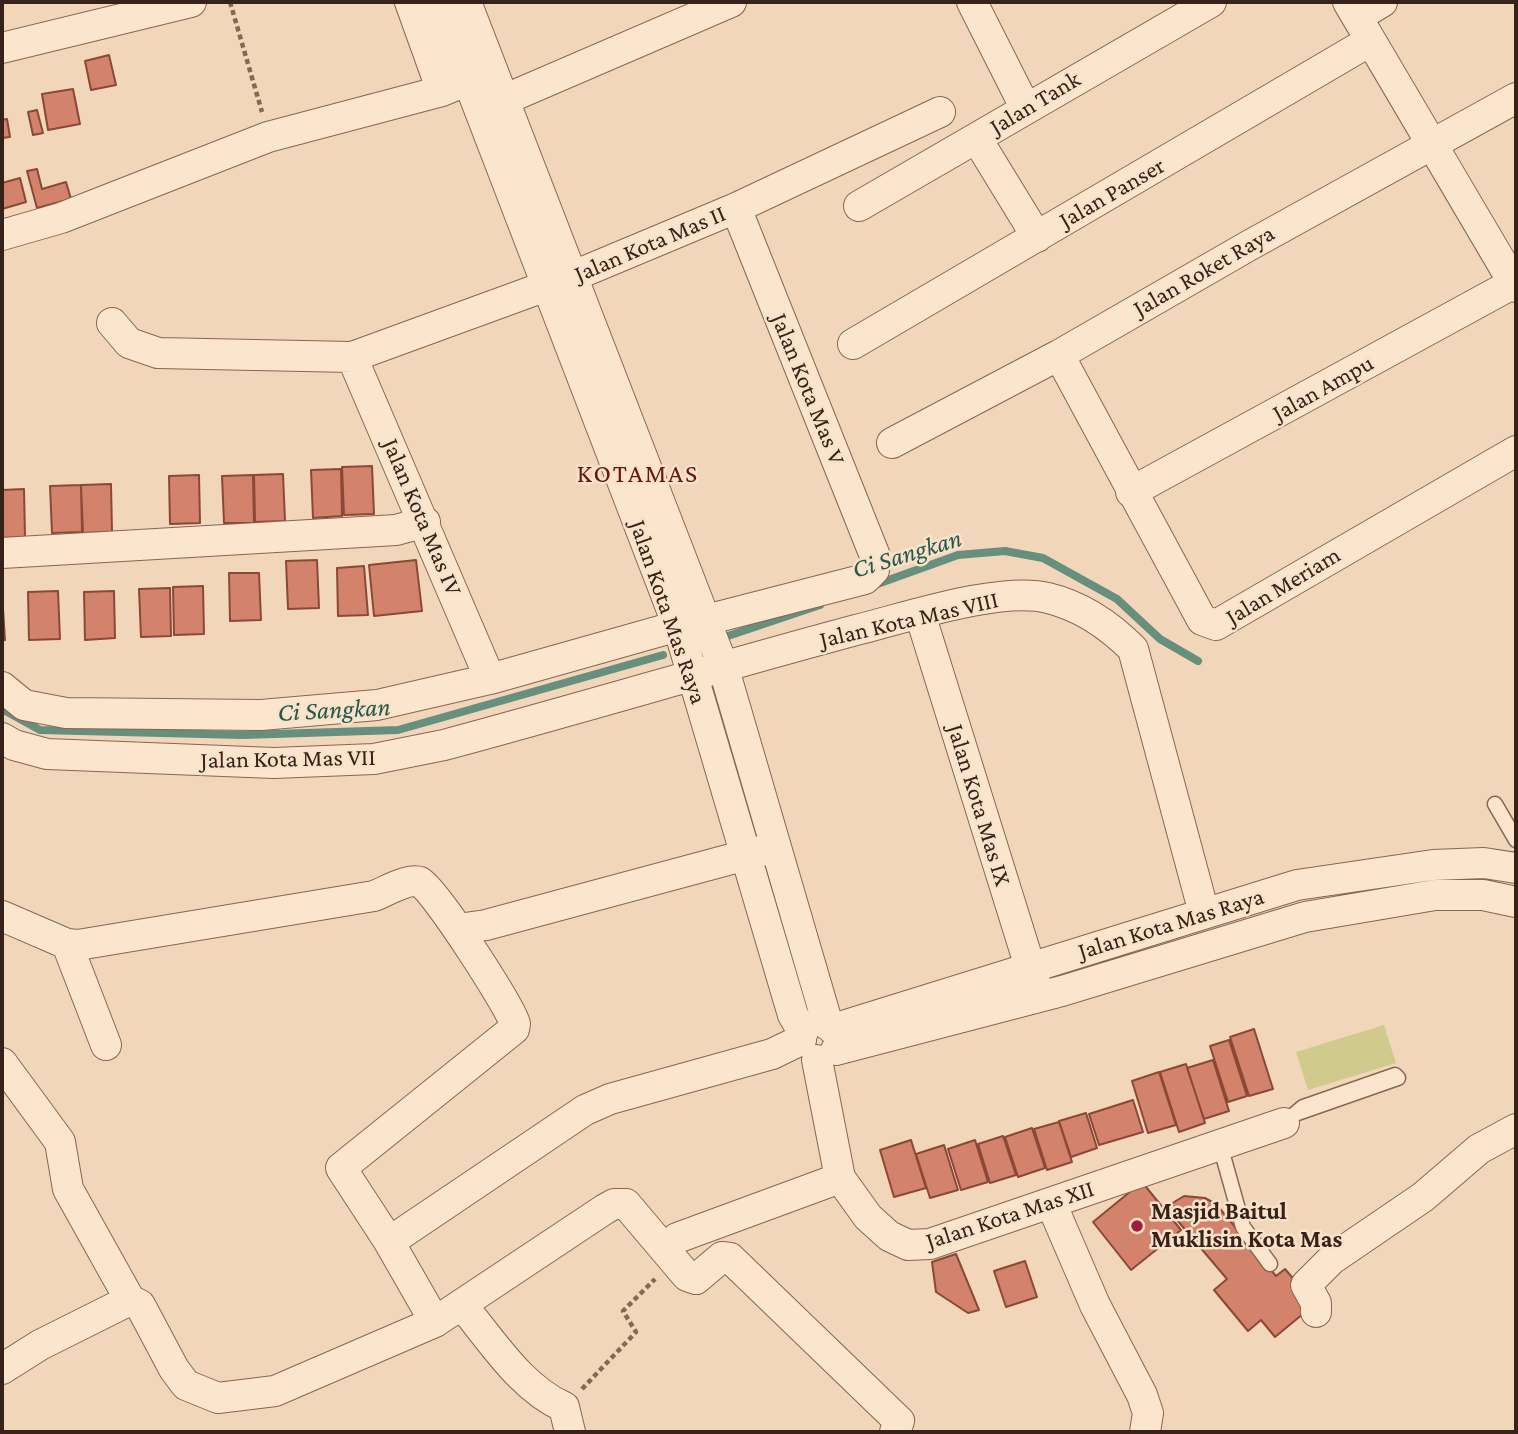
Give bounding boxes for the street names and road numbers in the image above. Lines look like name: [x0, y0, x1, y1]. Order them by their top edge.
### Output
street label: Jalan Tank: [984, 65, 1086, 141]
street label: Jalan Panser: [1054, 151, 1170, 235]
street label: Jalan Kota Mas II: [570, 199, 730, 289]
street label: Jalan Roket Raya: [1128, 219, 1280, 323]
street label: Jalan Kota Mas V: [765, 309, 851, 469]
street label: Jalan Ampu: [1267, 348, 1379, 428]
street label: Jalan Kota Mas IV: [376, 434, 468, 600]
street label: Jalan Kota Mas Raya: [623, 516, 713, 708]
street label: Jalan Meriam: [1220, 541, 1346, 631]
street label: Jalan Kota Mas VIII: [817, 585, 1001, 655]
street label: Jalan Kota Mas IX: [941, 721, 1017, 889]
street label: Jalan Kota Mas VII: [200, 743, 376, 775]
street label: Jalan Kota Mas Raya: [1075, 882, 1267, 966]
street label: Jalan Kota Mas XII: [922, 1174, 1098, 1256]

